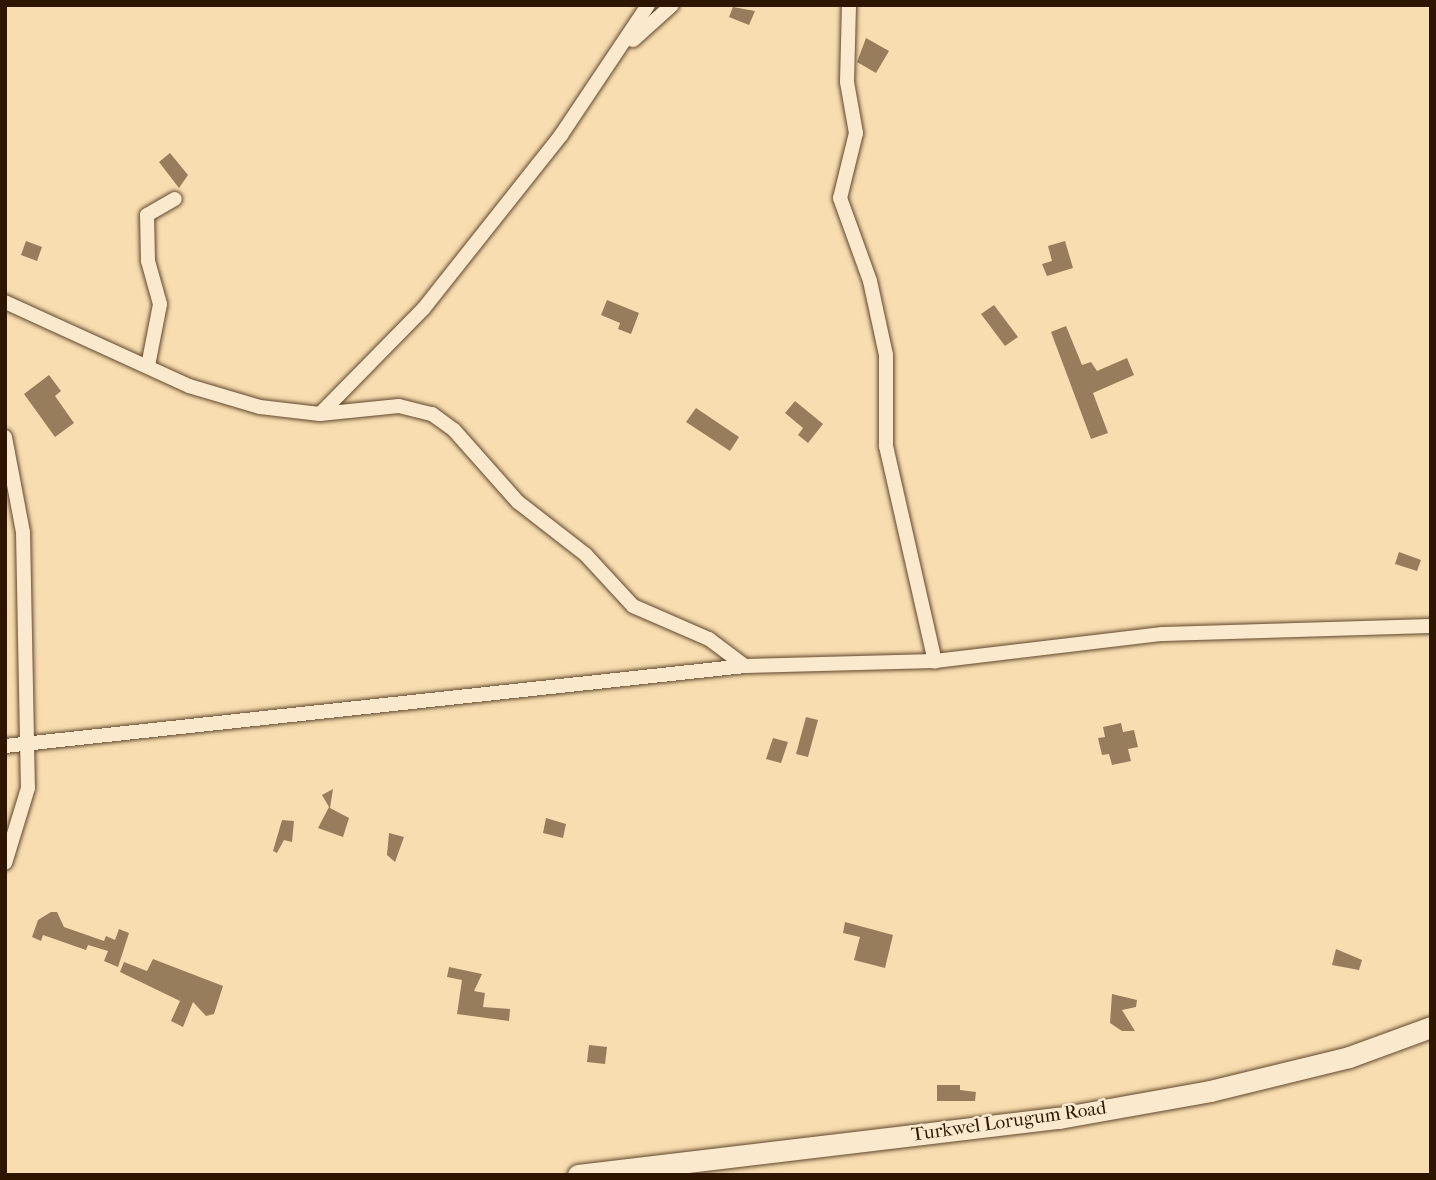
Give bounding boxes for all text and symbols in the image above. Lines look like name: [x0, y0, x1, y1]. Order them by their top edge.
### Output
street label: Turkwel Lorugum Road: [910, 1097, 1108, 1147]

